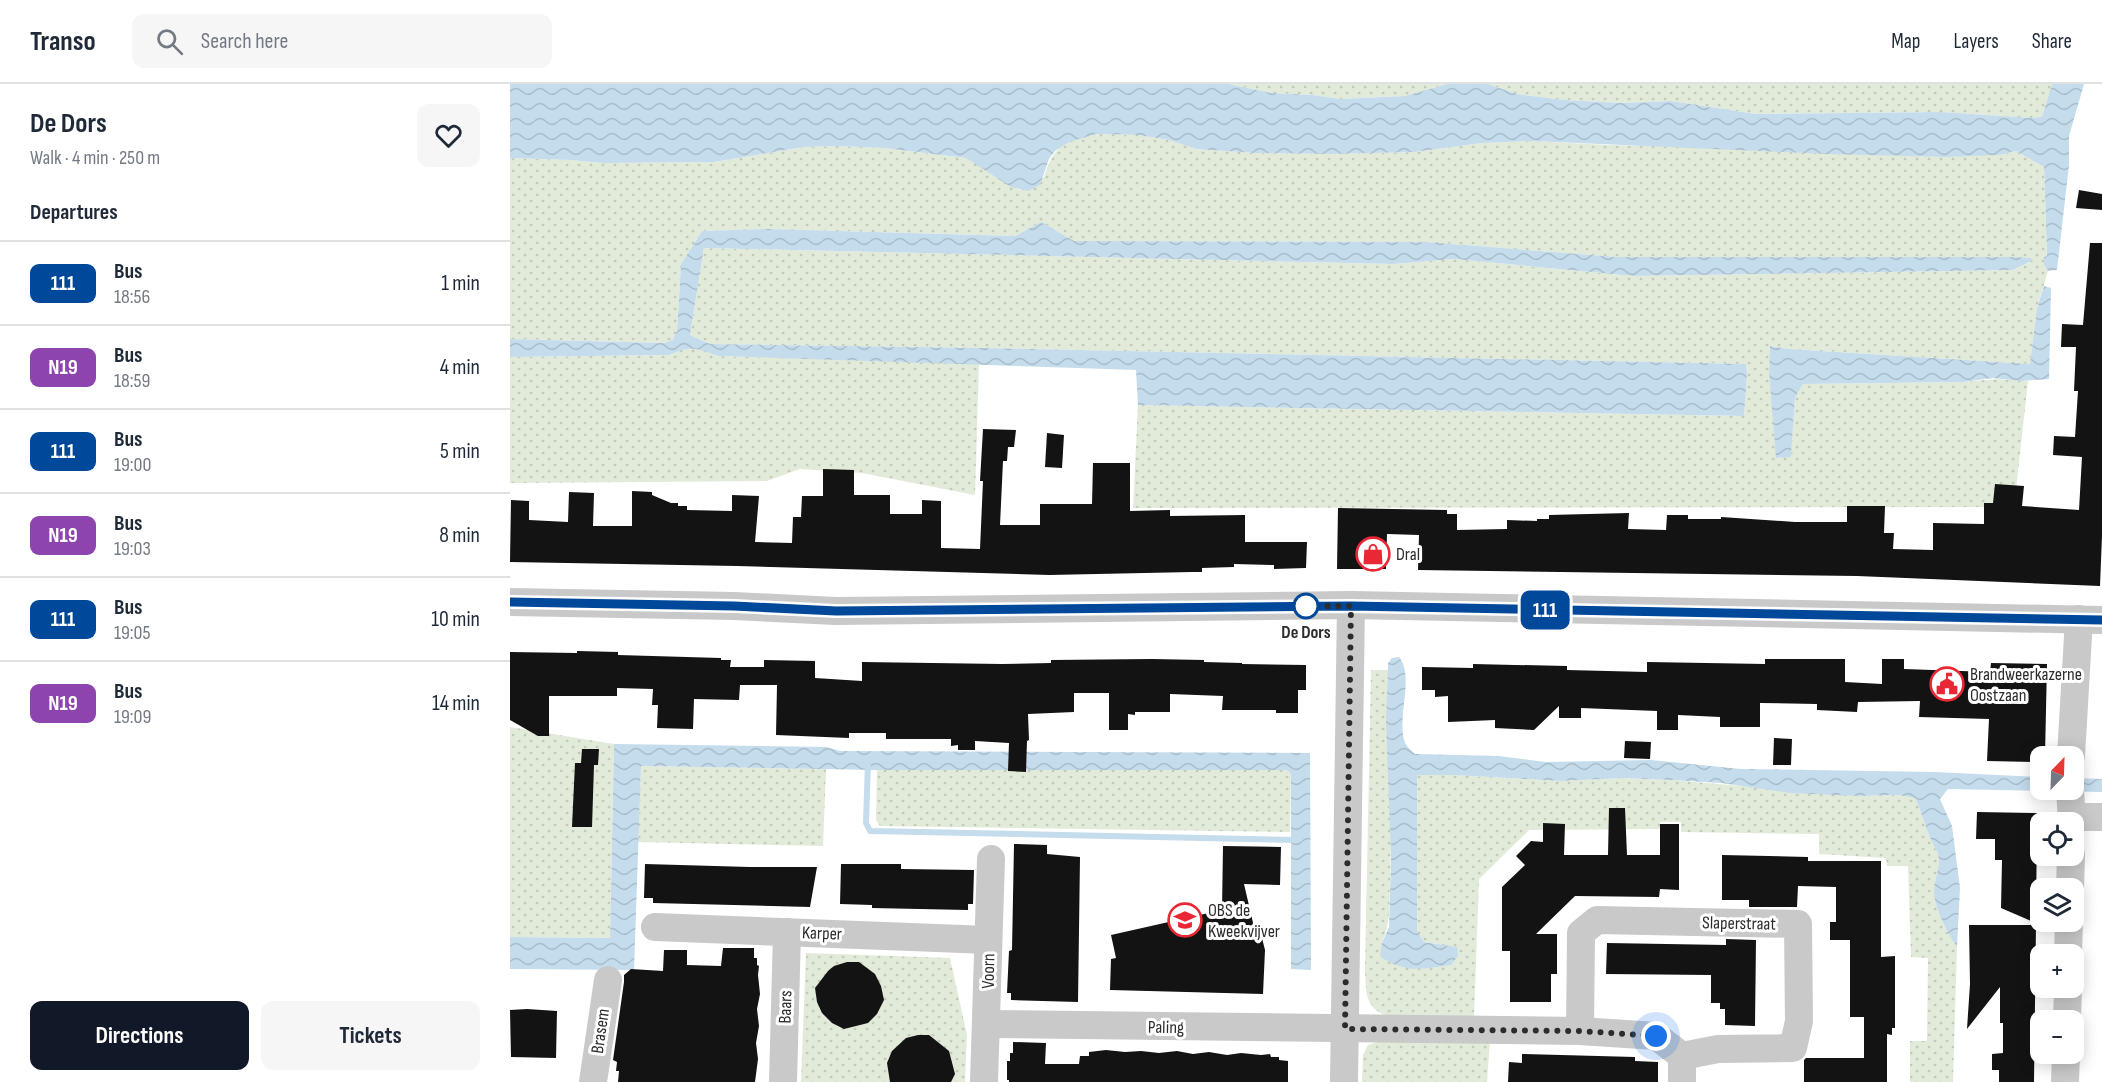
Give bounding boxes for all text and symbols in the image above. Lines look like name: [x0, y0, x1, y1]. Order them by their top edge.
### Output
search box: [132, 14, 552, 68]
text: Transo: [30, 25, 96, 58]
icon: search: [153, 25, 186, 58]
text: Search here: [201, 28, 288, 55]
text: Map: [1891, 29, 1920, 54]
text: Layers: [1953, 29, 1999, 54]
text: Share: [2032, 29, 2072, 54]
button: heart: [417, 104, 480, 167]
text: De Dors: [30, 107, 107, 140]
text: Walk · 4 min · 250 m: [30, 146, 160, 170]
text: Departures: [30, 199, 118, 226]
text: Bus: [114, 258, 143, 285]
text: 1 min: [441, 270, 480, 297]
text: 111: [51, 271, 75, 296]
text: 18:56: [114, 285, 150, 309]
text: Bus: [114, 342, 143, 369]
text: 4 min: [440, 354, 480, 381]
text: N19: [48, 355, 78, 380]
text: 18:59: [114, 369, 150, 393]
text: Bus: [114, 426, 143, 453]
text: 5 min: [440, 438, 480, 465]
text: 111: [51, 439, 75, 464]
text: 19:00: [114, 453, 151, 477]
text: Bus: [114, 510, 143, 537]
text: 8 min: [439, 522, 480, 549]
text: N19: [48, 523, 78, 548]
shop icon: Dral: [1355, 536, 1391, 572]
text: 19:03: [114, 537, 151, 561]
place label: Dral: [1396, 544, 1420, 565]
line badge: 111: [1510, 590, 1580, 630]
marker: De Dors: [1293, 593, 1319, 619]
text: Bus: [114, 594, 143, 621]
text: 111: [1533, 598, 1557, 623]
text: 10 min: [431, 606, 480, 633]
text: 111: [51, 607, 75, 632]
text: 19:05: [114, 621, 151, 645]
place label: De Dors: [1281, 622, 1331, 643]
place label: Brandweerkazerne Oostzaan: [1970, 664, 2082, 706]
public building icon: Brandweerkazerne Oostzaan: [1929, 666, 1965, 702]
text: Bus: [114, 678, 143, 705]
text: 14 min: [432, 690, 480, 717]
text: N19: [48, 691, 78, 716]
text: 19:09: [114, 705, 151, 729]
north arrow: [2030, 746, 2084, 800]
map controls: [2030, 746, 2084, 1064]
button: locate: [2030, 812, 2084, 866]
button: layers: [2030, 878, 2084, 932]
place label: OBS de Kweekvijver: [1208, 900, 1280, 942]
school or university icon: OBS de Kweekvijver: [1167, 902, 1203, 938]
street label: Slaperstraat: [1702, 912, 1777, 935]
street label: Karper: [802, 922, 842, 945]
button: +: [2030, 944, 2084, 998]
street label: Voorn: [978, 953, 999, 989]
street label: Baars: [774, 990, 797, 1024]
button: Directions: [30, 1001, 249, 1070]
button: Tickets: [261, 1001, 480, 1070]
street label: Brasem: [587, 1007, 614, 1055]
button: −: [2030, 1010, 2084, 1064]
street label: Paling: [1148, 1017, 1184, 1038]
your location: [1641, 1021, 1671, 1051]

